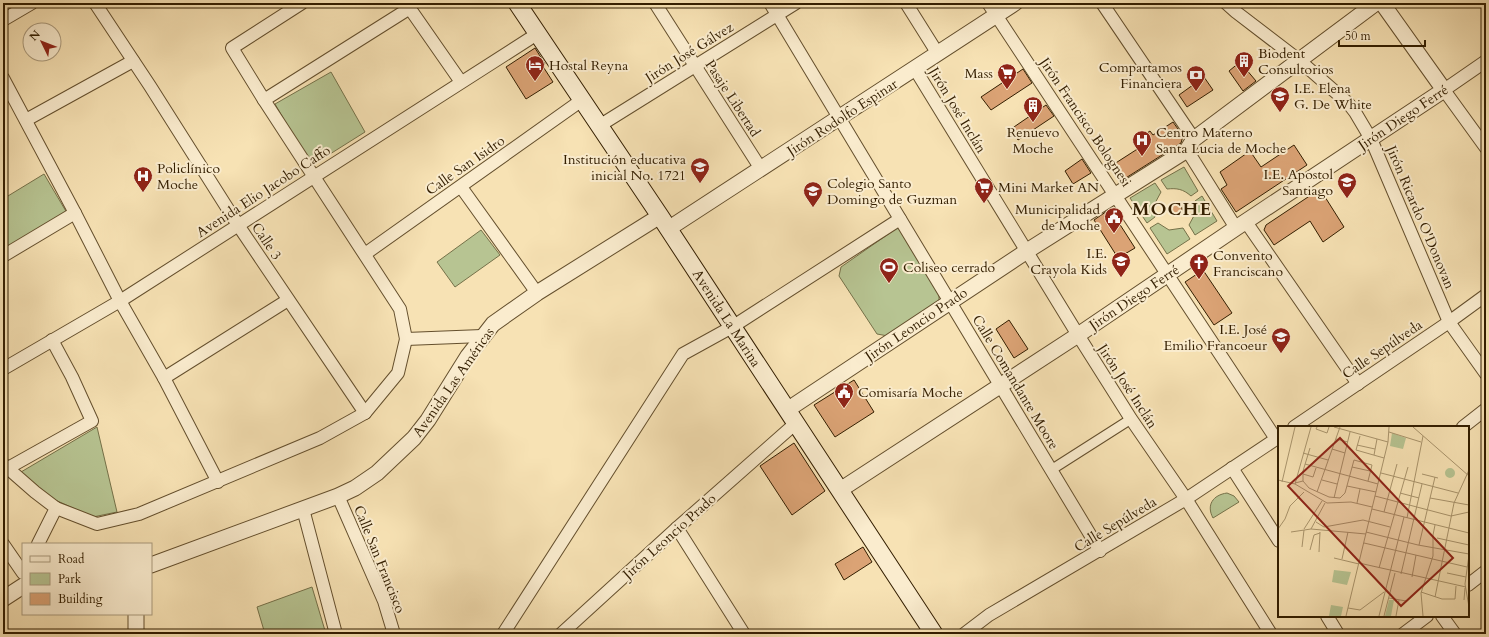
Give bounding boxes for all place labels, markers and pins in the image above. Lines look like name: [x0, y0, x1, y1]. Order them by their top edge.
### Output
place label: Biodent Consultorios: [1258, 44, 1334, 79]
building icon: Biodent Consultorios: [1233, 50, 1255, 78]
hotel icon: Hostal Reyna: [524, 54, 546, 82]
place label: Hostal Reyna: [549, 56, 628, 75]
place label: Compartamos Financiera: [1099, 58, 1182, 93]
supermarket icon: Mass: [996, 62, 1018, 90]
place label: Mass: [964, 64, 993, 83]
bank icon: Compartamos Financiera: [1185, 64, 1207, 92]
place label: I.E. Elena G. De White: [1294, 79, 1372, 114]
school or university icon: I.E. Elena G. De White: [1269, 85, 1291, 113]
building icon: Renuevo Moche: [1022, 95, 1044, 123]
place label: Renuevo Moche: [1007, 123, 1060, 158]
place label: Centro Materno Santa Lucia de Moche: [1156, 123, 1286, 158]
hospital icon: Centro Materno Santa Lucia de Moche: [1131, 129, 1153, 157]
place label: Institución educativa inicial No. 1721: [563, 150, 686, 185]
school or university icon: Institución educativa inicial No. 1721: [689, 156, 711, 184]
place label: Policlínico Moche: [157, 159, 221, 194]
hospital icon: Policlínico Moche: [132, 165, 154, 193]
place label: I.E. Apostol Santiago: [1263, 165, 1333, 200]
school or university icon: I.E. Apostol Santiago: [1336, 171, 1358, 199]
place label: Colegio Santo Domingo de Guzman: [827, 174, 957, 209]
supermarket icon: Mini Market AN: [973, 176, 995, 204]
place label: Mini Market AN: [998, 178, 1099, 197]
school or university icon: Colegio Santo Domingo de Guzman: [802, 180, 824, 208]
place label: Municipalidad de Moche: [1015, 200, 1101, 235]
public building icon: Municipalidad de Moche: [1103, 206, 1125, 234]
place label: I.E. Crayola Kids: [1030, 244, 1107, 279]
place label: Convento Franciscano: [1213, 246, 1283, 281]
school or university icon: I.E. Crayola Kids: [1110, 250, 1132, 278]
church icon: Convento Franciscano: [1188, 252, 1210, 280]
sports icon: Coliseo cerrado: [878, 256, 900, 284]
place label: Coliseo cerrado: [903, 258, 996, 277]
place label: I.E. José Emilio Francoeur: [1164, 320, 1268, 355]
school or university icon: I.E. José Emilio Francoeur: [1270, 326, 1292, 354]
public building icon: Comisaría Moche: [833, 381, 855, 409]
place label: Comisaría Moche: [858, 383, 963, 402]

